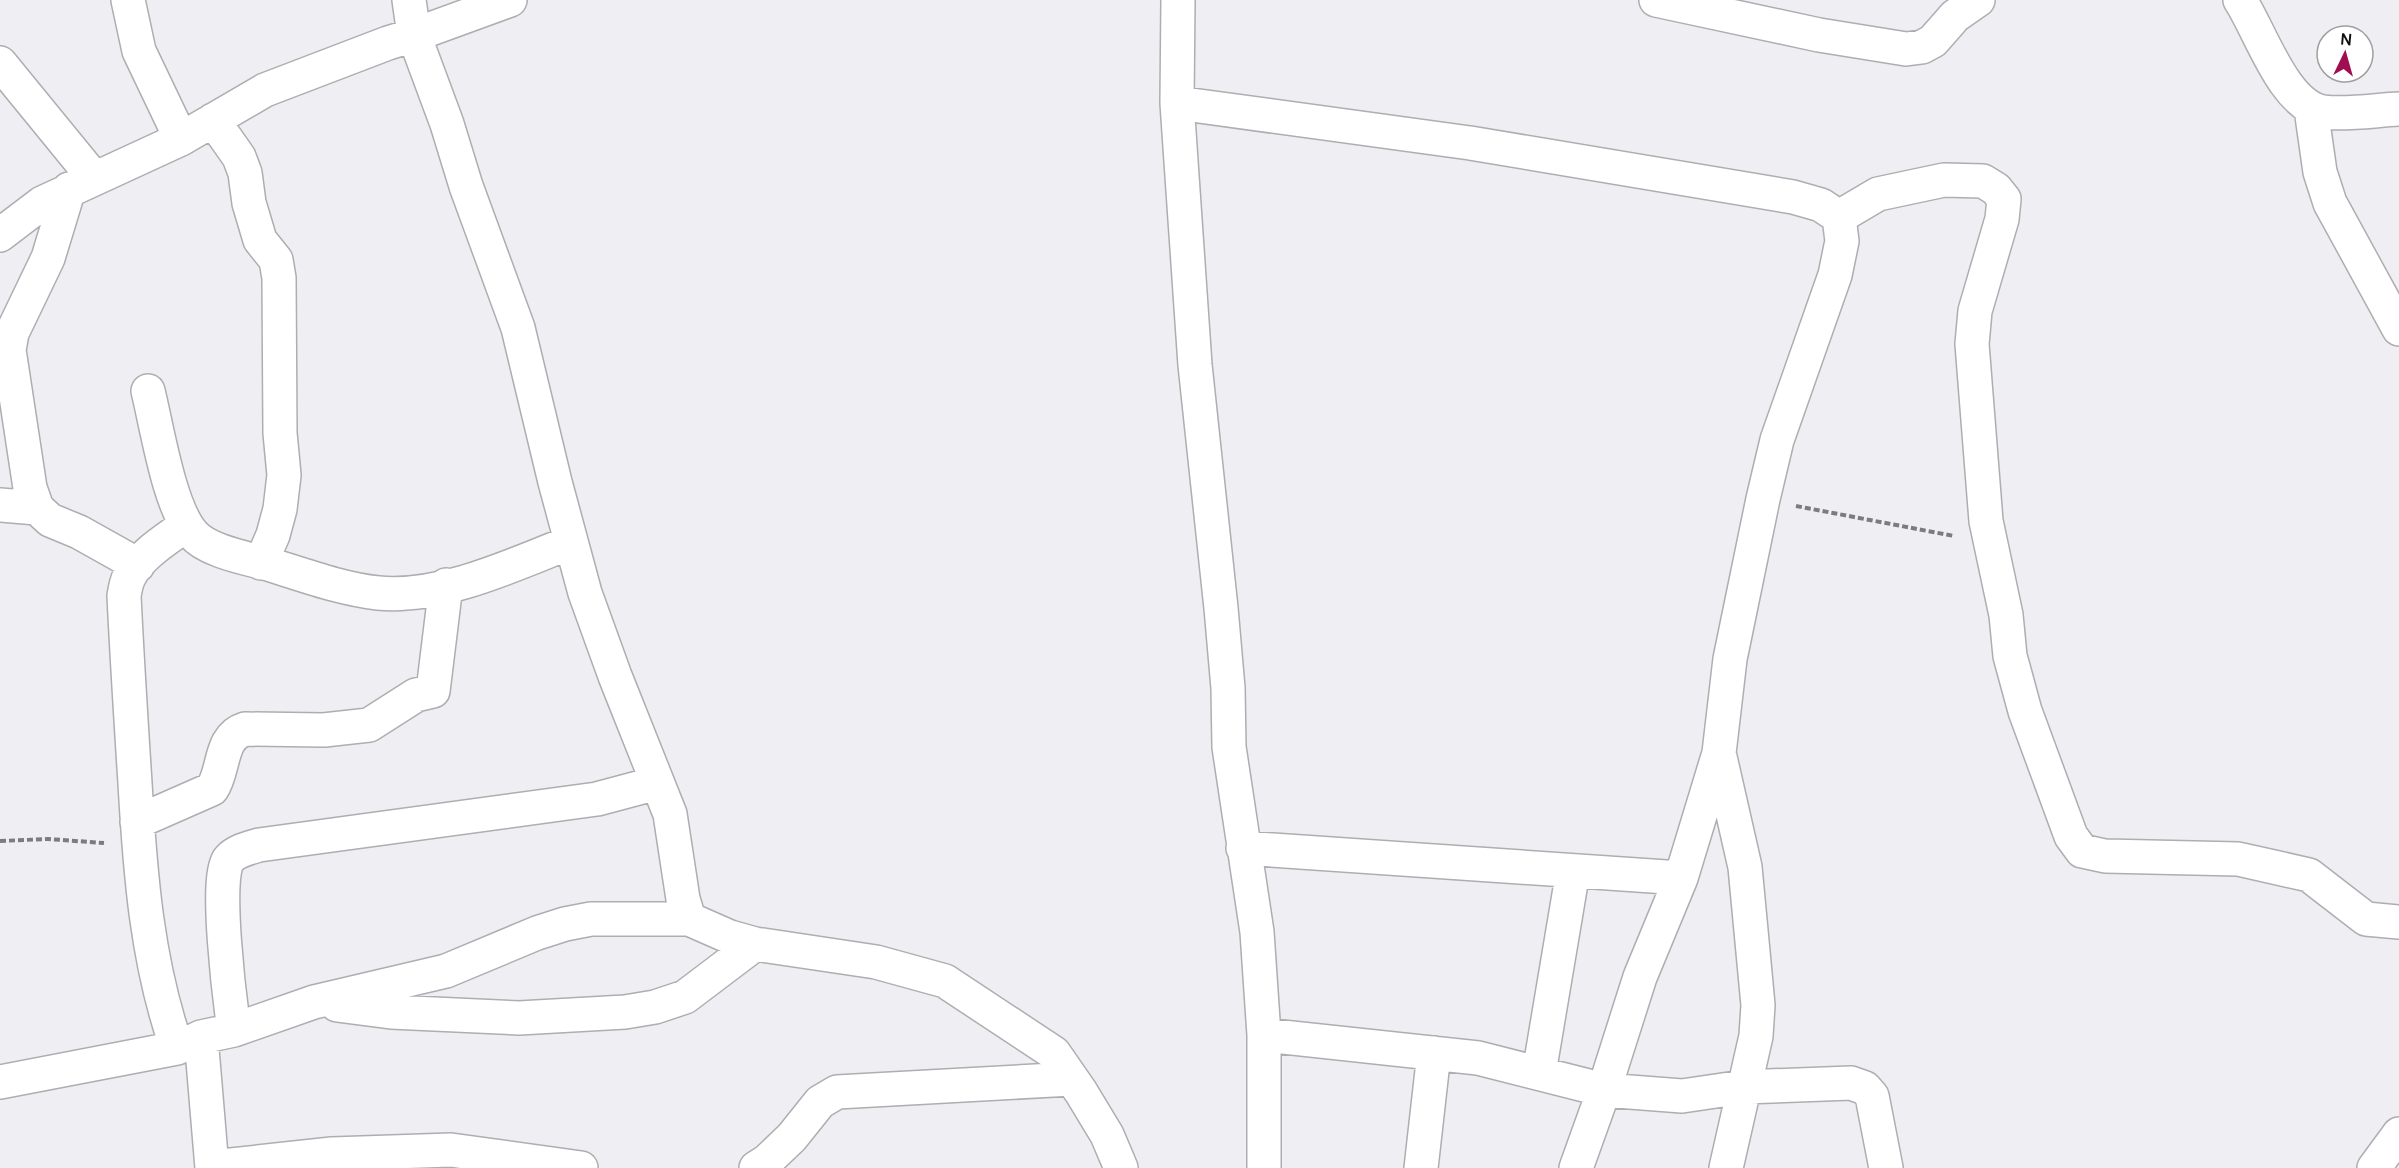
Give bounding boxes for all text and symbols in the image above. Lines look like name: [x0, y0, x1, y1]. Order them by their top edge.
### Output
north arrow: [2315, 24, 2375, 84]
text: N: [2340, 28, 2353, 51]

